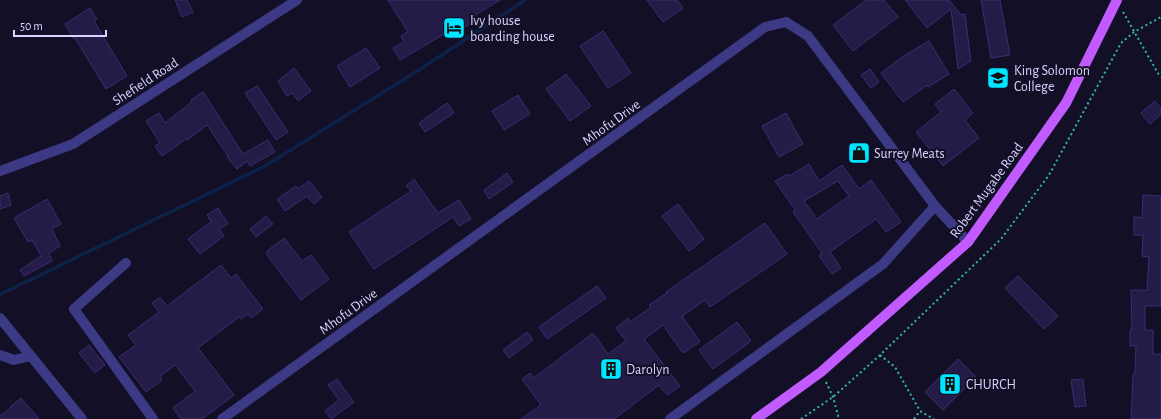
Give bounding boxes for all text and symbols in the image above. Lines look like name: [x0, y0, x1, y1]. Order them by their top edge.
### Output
scale bar: [14, 12, 106, 38]
place label: Ivy house boarding house: [470, 14, 555, 44]
hotel icon: Ivy house boarding house: [441, 15, 467, 41]
text: 50 m: [20, 20, 43, 32]
street label: Shefield Road: [110, 55, 181, 108]
place label: King Solomon College: [1014, 64, 1090, 94]
school or university icon: King Solomon College: [985, 65, 1011, 91]
street label: Mhofu Drive: [580, 97, 643, 148]
shop icon: Surrey Meats: [846, 140, 872, 166]
street label: Robert Mugabe Road: [948, 140, 1026, 241]
place label: Surrey Meats: [874, 147, 945, 161]
street label: Mhofu Drive: [317, 286, 380, 337]
building icon: Darolyn: [598, 356, 624, 382]
place label: Darolyn: [626, 363, 669, 377]
building icon: CHURCH: [937, 371, 963, 397]
place label: CHURCH: [966, 378, 1016, 392]

